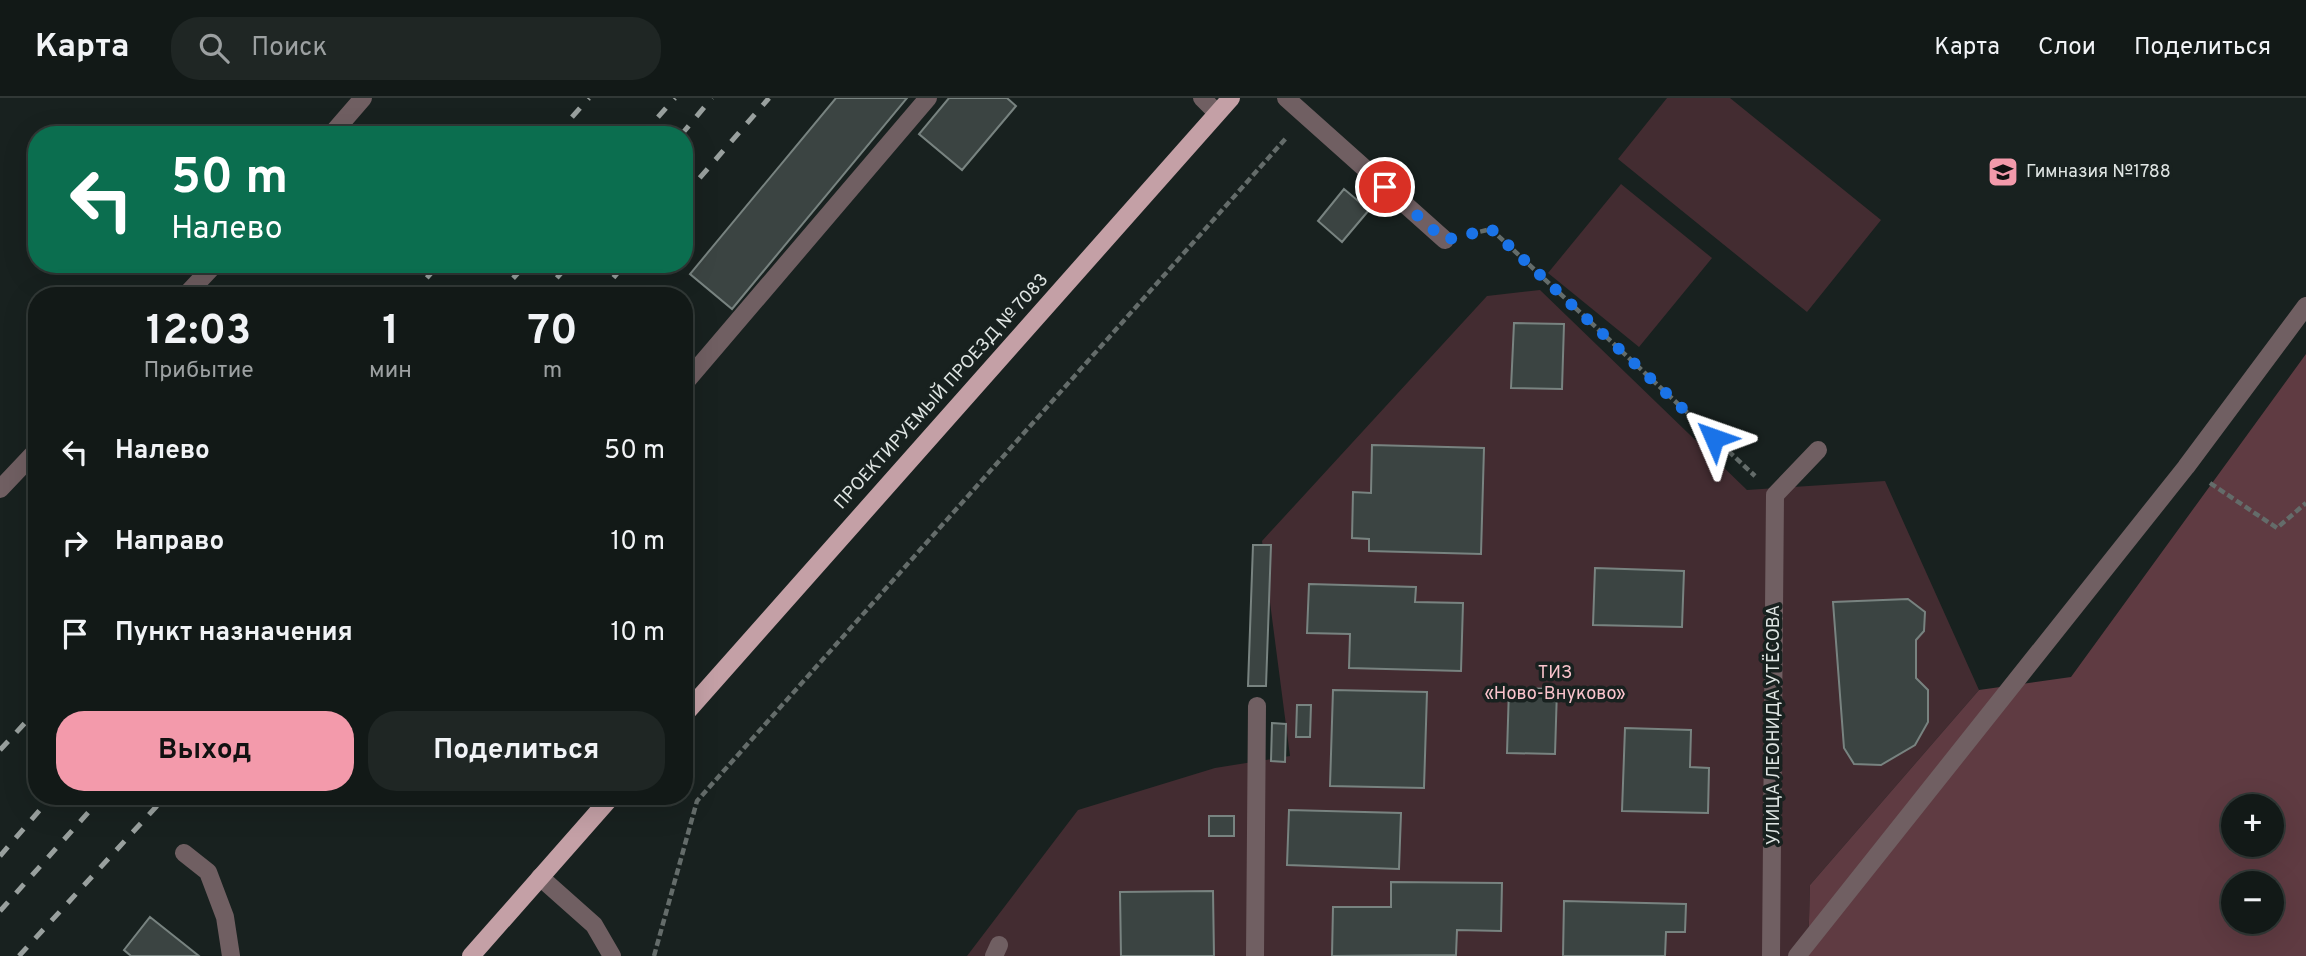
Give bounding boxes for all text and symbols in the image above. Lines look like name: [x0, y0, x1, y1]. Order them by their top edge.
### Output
search box: [171, 17, 661, 80]
text: Карта: [35, 27, 129, 69]
icon: search: [195, 29, 233, 67]
text: Поиск: [251, 32, 327, 65]
text: Карта: [1934, 33, 2000, 63]
text: Слои: [2038, 33, 2096, 63]
text: Поделиться: [2134, 33, 2271, 63]
text: 50 m: [171, 149, 288, 211]
icon: left: [56, 154, 147, 245]
school or university icon: Гимназия №1788: [1986, 155, 2020, 189]
pin: [1355, 157, 1415, 217]
place label: Гимназия №1788: [2026, 161, 2171, 184]
icon: arrive: [1366, 168, 1404, 206]
text: Налево: [171, 210, 283, 250]
street label: ПРОЕКТИРУЕМЫЙ ПРОЕЗД № 7083: [828, 268, 1054, 515]
text: 12:03: [146, 306, 251, 359]
text: 1: [382, 306, 399, 359]
text: 70: [527, 306, 578, 359]
text: Прибытие: [143, 357, 254, 386]
text: мин: [369, 357, 412, 386]
text: m: [543, 357, 562, 386]
position arrow: [1677, 401, 1751, 475]
icon: left: [56, 433, 94, 471]
text: Налево: [115, 435, 210, 468]
text: 50 m: [604, 435, 665, 468]
icon: right: [56, 524, 94, 562]
text: Направо: [115, 526, 224, 559]
text: 10 m: [610, 526, 665, 559]
street label: УЛИЦА ЛЕОНИДА УТЁСОВА: [1761, 605, 1786, 845]
icon: arrive: [56, 615, 94, 653]
text: Пункт назначения: [115, 617, 353, 650]
text: 10 m: [610, 617, 665, 650]
park label: ТИЗ «Ново-Внуково»: [1484, 662, 1626, 706]
button: Выход: [56, 711, 354, 791]
button: Поделиться: [368, 711, 665, 791]
map controls: [2221, 794, 2284, 934]
button: +: [2221, 794, 2284, 857]
button: −: [2221, 871, 2284, 934]

